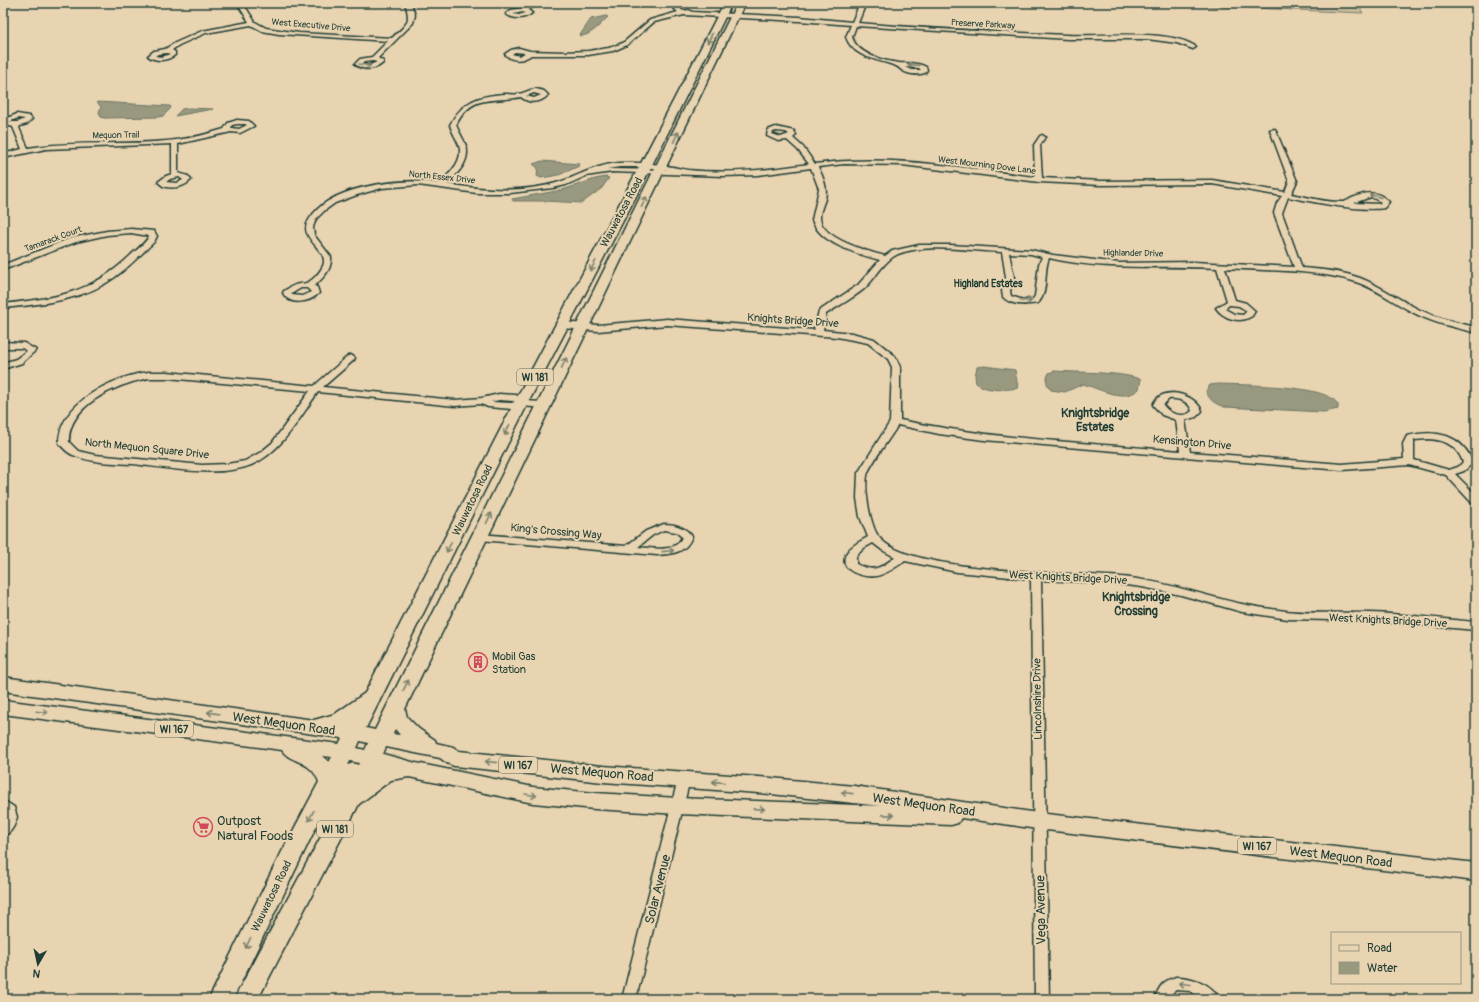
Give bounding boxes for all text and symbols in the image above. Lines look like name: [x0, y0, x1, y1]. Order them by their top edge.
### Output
street label: West Executive Drive: [271, 17, 351, 34]
street label: Preserve Parkway: [951, 17, 1015, 32]
one-way arrow: [706, 32, 713, 44]
one-way arrow: [358, 61, 371, 69]
one-way arrow: [907, 62, 920, 69]
street label: Mequon Trail: [92, 130, 140, 141]
one-way arrow: [673, 131, 680, 143]
street label: West Mourning Dove Lane: [937, 154, 1037, 177]
street label: North Essex Drive: [408, 169, 476, 187]
street label: Wauwatosa Road: [597, 175, 645, 250]
one-way arrow: [1368, 192, 1381, 200]
one-way arrow: [641, 197, 648, 209]
street label: Tamarack Court: [23, 224, 84, 255]
street label: Highlander Drive: [1103, 247, 1164, 260]
one-way arrow: [589, 259, 596, 271]
district label: Highland Estates: [954, 278, 1023, 290]
one-way arrow: [1019, 297, 1032, 305]
street label: Knights Bridge Drive: [747, 311, 840, 330]
one-way arrow: [561, 358, 568, 370]
road number: WI 181: [517, 369, 553, 385]
district label: Knightsbridge Estates: [1061, 406, 1130, 435]
one-way arrow: [503, 424, 510, 436]
street label: Kensington Drive: [1152, 433, 1232, 452]
street label: North Mequon Square Drive: [84, 436, 210, 462]
street label: Wauwatosa Road: [450, 463, 495, 538]
one-way arrow: [486, 513, 493, 525]
street label: King's Crossing Way: [510, 521, 602, 542]
one-way arrow: [445, 541, 452, 553]
one-way arrow: [661, 547, 674, 554]
street label: West Knights Bridge Drive: [1009, 568, 1128, 587]
district label: Knightsbridge Crossing: [1102, 590, 1171, 619]
street label: West Knights Bridge Drive: [1329, 611, 1448, 630]
place label: Mobil Gas Station: [492, 650, 536, 676]
building icon: Mobil Gas Station: [467, 651, 489, 673]
street label: Lincolnshire Drive: [1030, 658, 1045, 740]
one-way arrow: [403, 679, 410, 691]
one-way arrow: [35, 708, 48, 716]
one-way arrow: [206, 709, 219, 717]
street label: West Mequon Road: [231, 709, 336, 739]
road number: WI 167: [155, 721, 193, 737]
road number: WI 167: [499, 757, 537, 773]
one-way arrow: [485, 758, 498, 766]
street label: West Mequon Road: [550, 761, 654, 785]
one-way arrow: [712, 779, 725, 786]
one-way arrow: [841, 790, 854, 797]
street label: West Mequon Road: [871, 790, 976, 820]
one-way arrow: [524, 791, 537, 799]
one-way arrow: [752, 805, 765, 813]
one-way arrow: [307, 810, 315, 822]
one-way arrow: [881, 811, 894, 818]
place label: Outpost Natural Foods: [217, 813, 293, 844]
supermarket icon: Outpost Natural Foods: [192, 816, 214, 838]
road number: WI 181: [317, 821, 353, 837]
road number: WI 167: [1238, 838, 1276, 854]
street label: West Mequon Road: [1288, 843, 1393, 871]
street label: Solar Avenue: [642, 852, 674, 926]
street label: Wauwatosa Road: [249, 859, 294, 934]
street label: Vega Avenue: [1032, 874, 1050, 945]
legend: [1331, 932, 1461, 984]
one-way arrow: [244, 937, 251, 949]
text: Road: [1367, 941, 1392, 956]
north arrow: [18, 944, 58, 984]
text: Water: [1367, 961, 1398, 976]
text: N: [31, 966, 41, 980]
one-way arrow: [1179, 980, 1192, 988]

